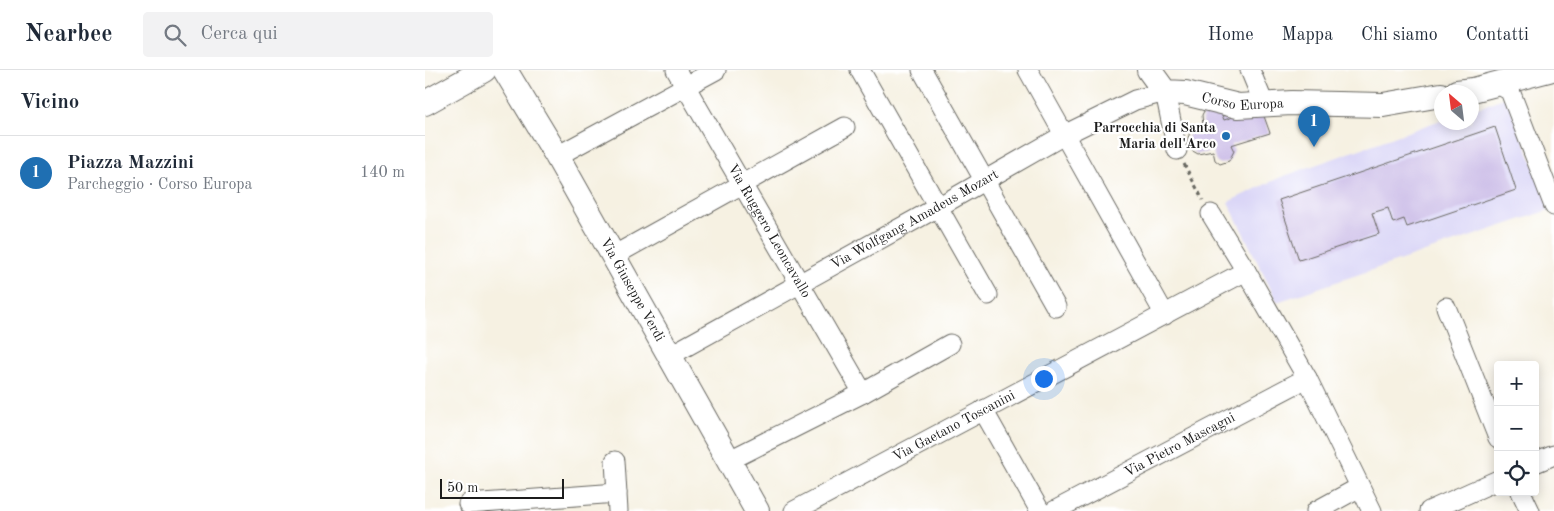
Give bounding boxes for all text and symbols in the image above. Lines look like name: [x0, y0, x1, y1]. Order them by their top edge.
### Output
search box: [143, 12, 493, 57]
icon: search: [161, 21, 189, 49]
text: Nearbee: [25, 23, 113, 47]
text: Cerca qui: [201, 25, 278, 44]
text: Home: [1208, 26, 1254, 44]
text: Mappa: [1282, 26, 1333, 44]
text: Chi siamo: [1361, 26, 1438, 44]
text: Contatti: [1466, 26, 1529, 44]
north arrow: [1434, 85, 1479, 130]
street label: Corso Europa: [1200, 90, 1284, 113]
text: Vicino: [20, 92, 79, 113]
pin: 1: [1298, 106, 1330, 147]
place label: Parrocchia di Santa Maria dell'Arco: [1093, 121, 1216, 151]
marker: Parrocchia di Santa Maria dell'Arco: [1220, 130, 1232, 142]
text: Piazza Mazzini: [67, 154, 194, 173]
street label: Via Ruggero Leoncavallo: [725, 162, 813, 300]
text: 1: [31, 165, 41, 181]
text: 140 m: [360, 165, 405, 181]
street label: Via Wolfgang Amadeus Mozart: [828, 167, 1001, 272]
text: Parcheggio · Corso Europa: [67, 177, 253, 193]
street label: Via Giuseppe Verdi: [598, 236, 667, 344]
map controls: [1494, 361, 1539, 496]
button: +: [1494, 361, 1539, 406]
your location: [1031, 366, 1057, 392]
street label: Via Gaetano Toscanini: [890, 388, 1018, 464]
button: −: [1494, 406, 1539, 451]
street label: Via Pietro Mascagni: [1122, 410, 1237, 480]
button: locate: [1494, 451, 1539, 496]
scale bar: [440, 476, 564, 499]
text: 50 m: [447, 481, 478, 495]

